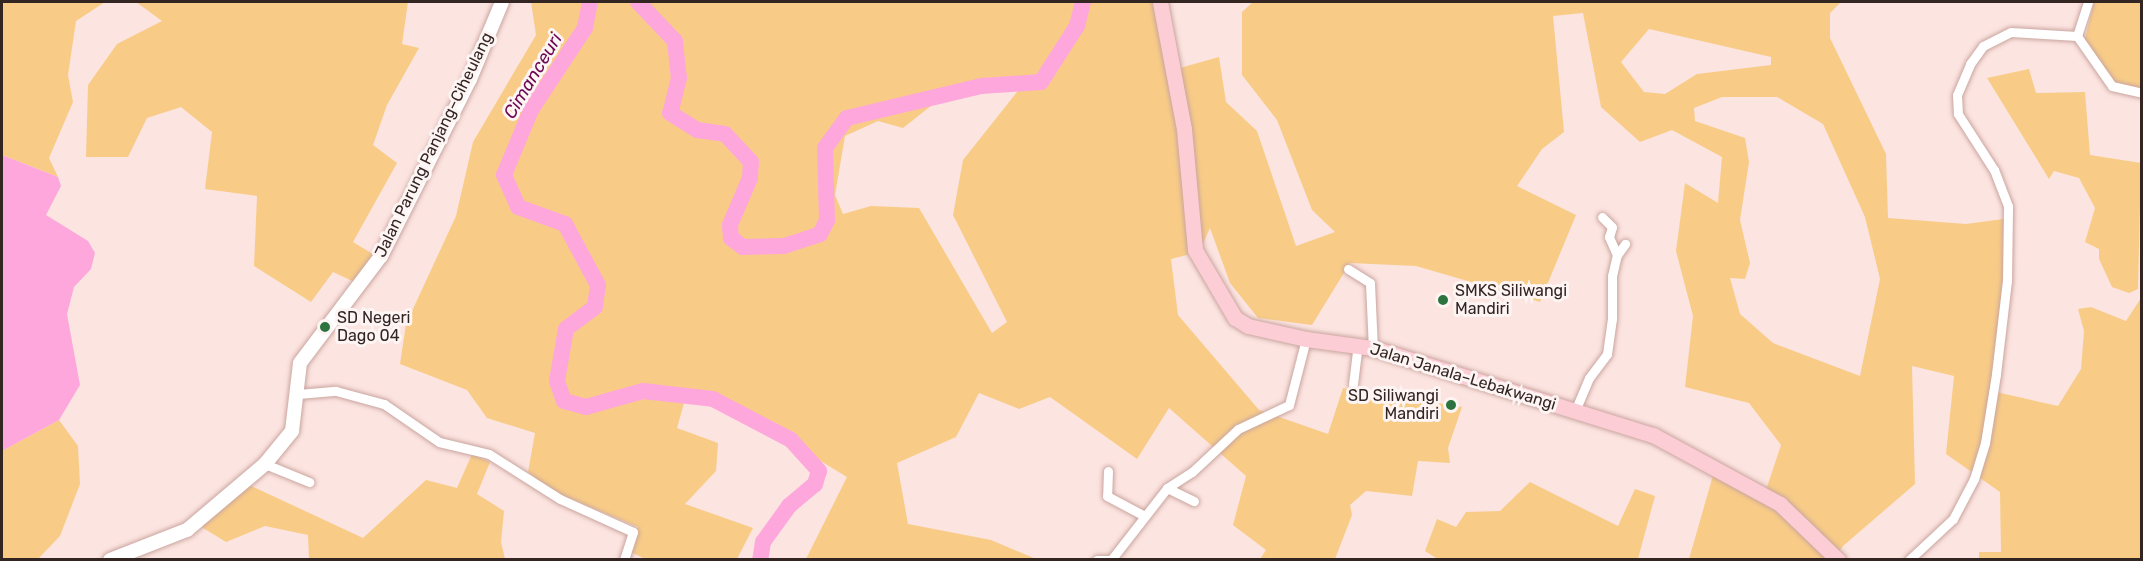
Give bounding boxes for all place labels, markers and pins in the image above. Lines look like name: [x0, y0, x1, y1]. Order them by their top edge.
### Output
place label: SMKS Siliwangi Mandiri: [1455, 281, 1567, 319]
marker: SMKS Siliwangi Mandiri: [1436, 293, 1450, 307]
place label: SD Negeri Dago 04: [337, 308, 410, 346]
marker: SD Negeri Dago 04: [318, 320, 332, 334]
place label: SD Siliwangi Mandiri: [1348, 386, 1439, 424]
marker: SD Siliwangi Mandiri: [1444, 398, 1458, 412]

